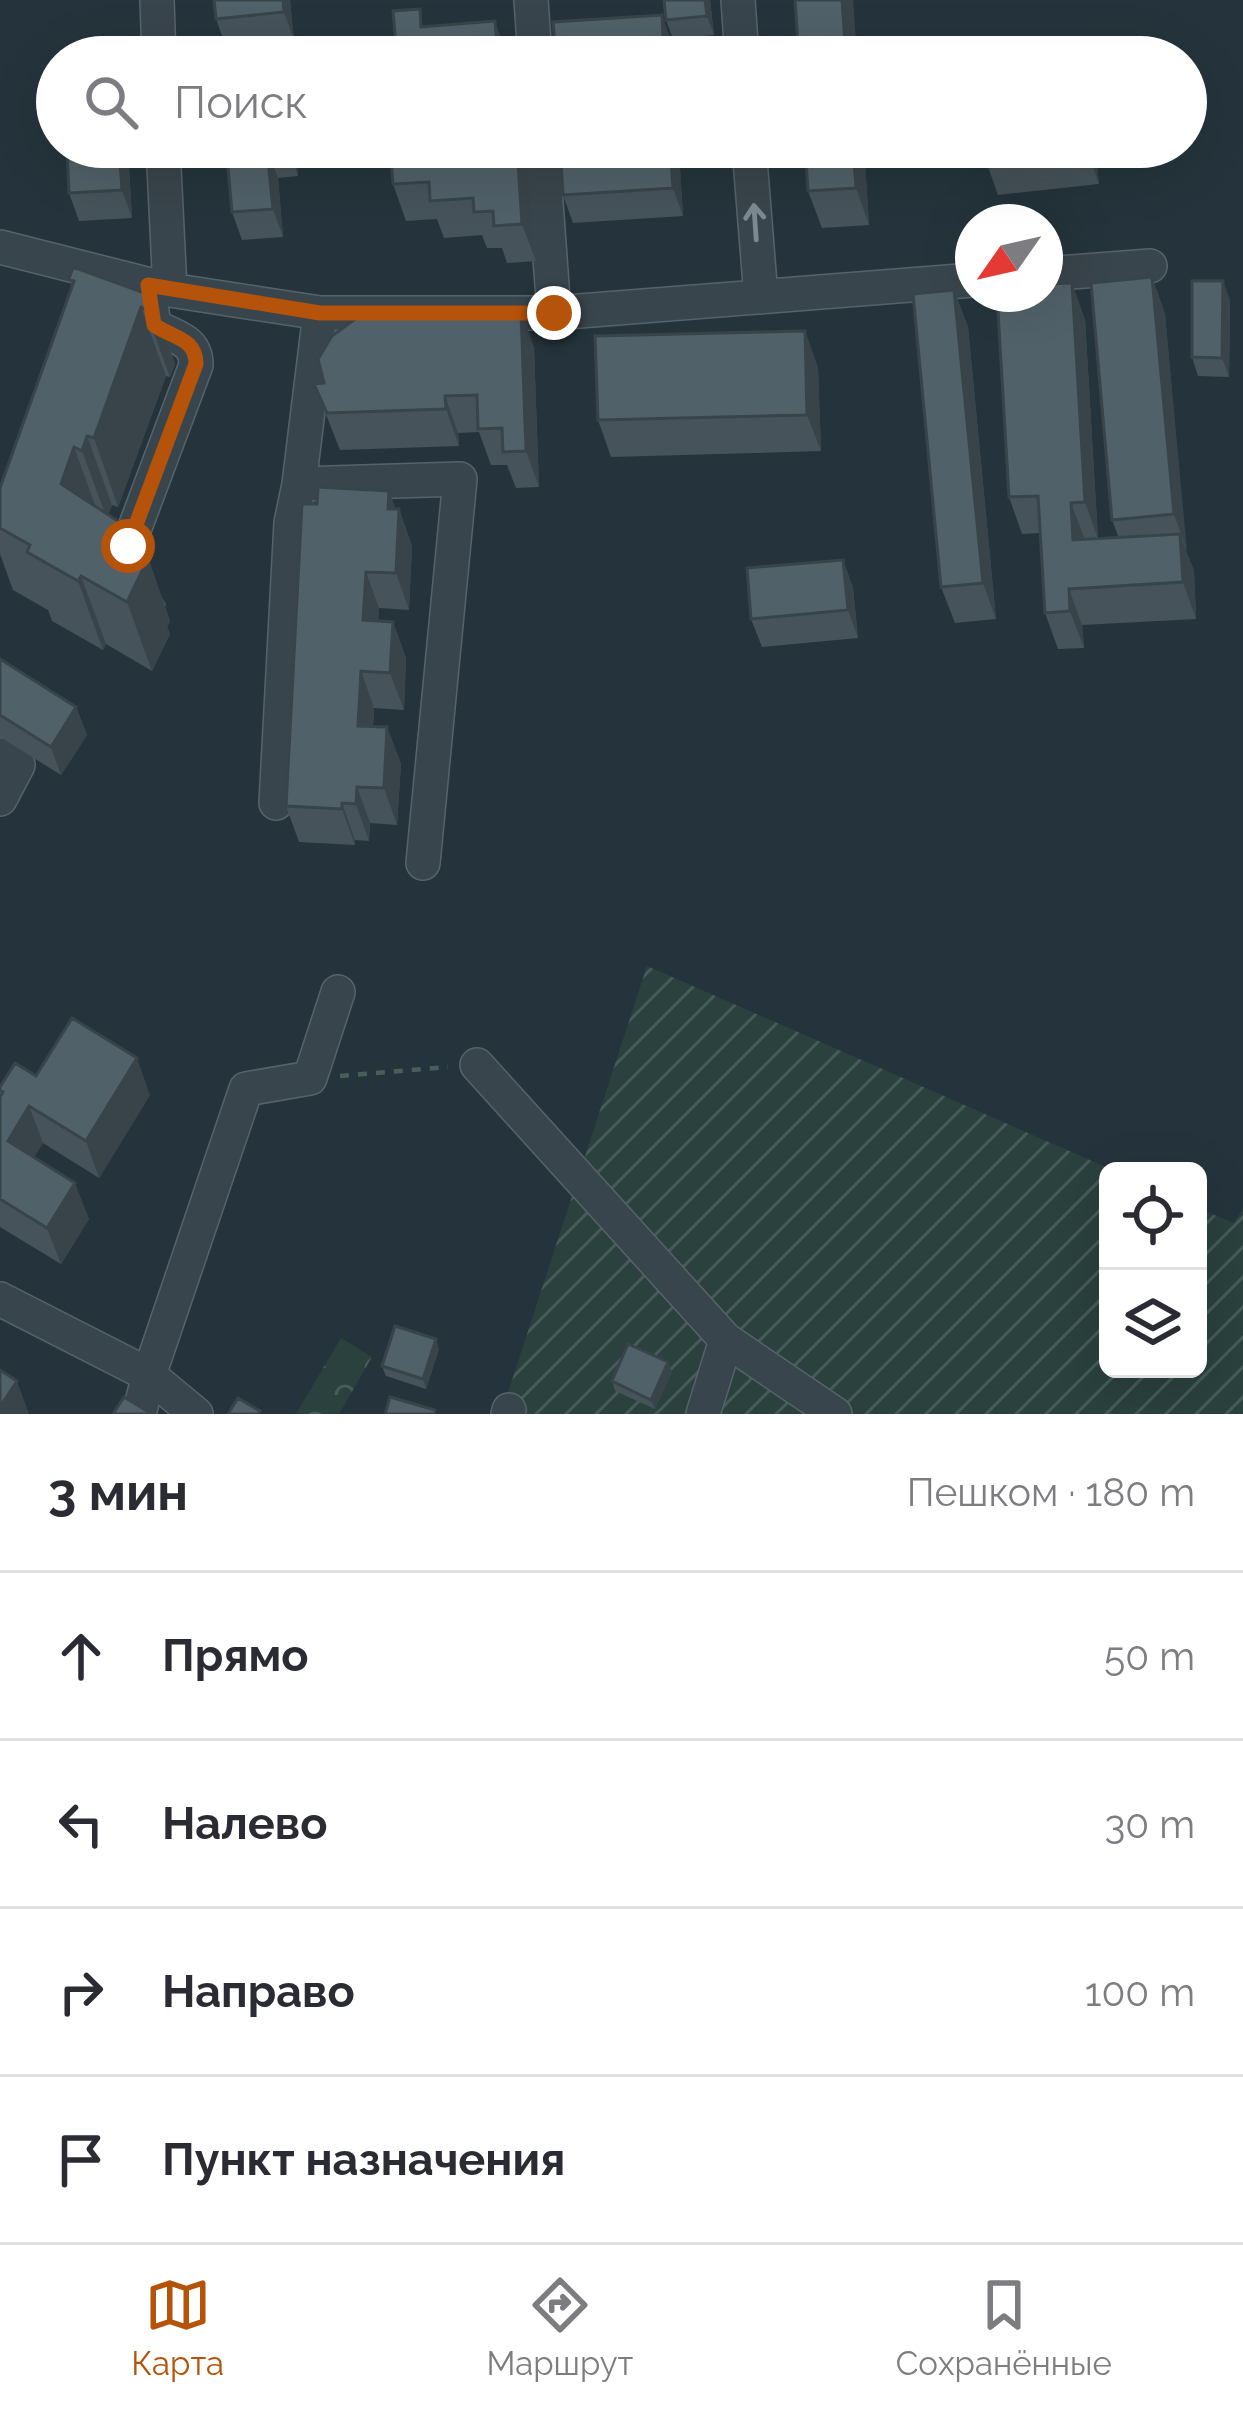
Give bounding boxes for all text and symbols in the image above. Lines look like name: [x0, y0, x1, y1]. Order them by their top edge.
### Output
search box: [36, 36, 1207, 168]
icon: search: [78, 69, 144, 135]
text: Поиск: [174, 76, 308, 129]
one-way arrow: [743, 203, 766, 242]
north arrow: [955, 204, 1063, 312]
route end: [527, 286, 581, 340]
route start: [101, 519, 155, 573]
map controls: [1099, 1162, 1207, 1378]
button: locate: [1099, 1162, 1207, 1270]
button: layers: [1099, 1270, 1207, 1378]
text: 3 мин: [48, 1462, 188, 1522]
text: Пешком · 180 m: [907, 1469, 1195, 1515]
icon: ahead: [48, 1623, 114, 1689]
text: Прямо: [162, 1629, 309, 1682]
text: 50 m: [1104, 1633, 1195, 1679]
icon: left: [48, 1791, 114, 1857]
text: Налево: [162, 1797, 328, 1850]
text: 30 m: [1105, 1801, 1195, 1847]
icon: right: [48, 1959, 114, 2025]
text: Направо: [162, 1965, 355, 2018]
text: 100 m: [1085, 1969, 1195, 2015]
icon: arrive: [48, 2127, 114, 2193]
text: Пункт назначения: [162, 2133, 565, 2186]
tab: Карта: [131, 2272, 224, 2383]
tab: Маршрут: [486, 2272, 633, 2383]
tab: Сохранённые: [896, 2272, 1112, 2383]

